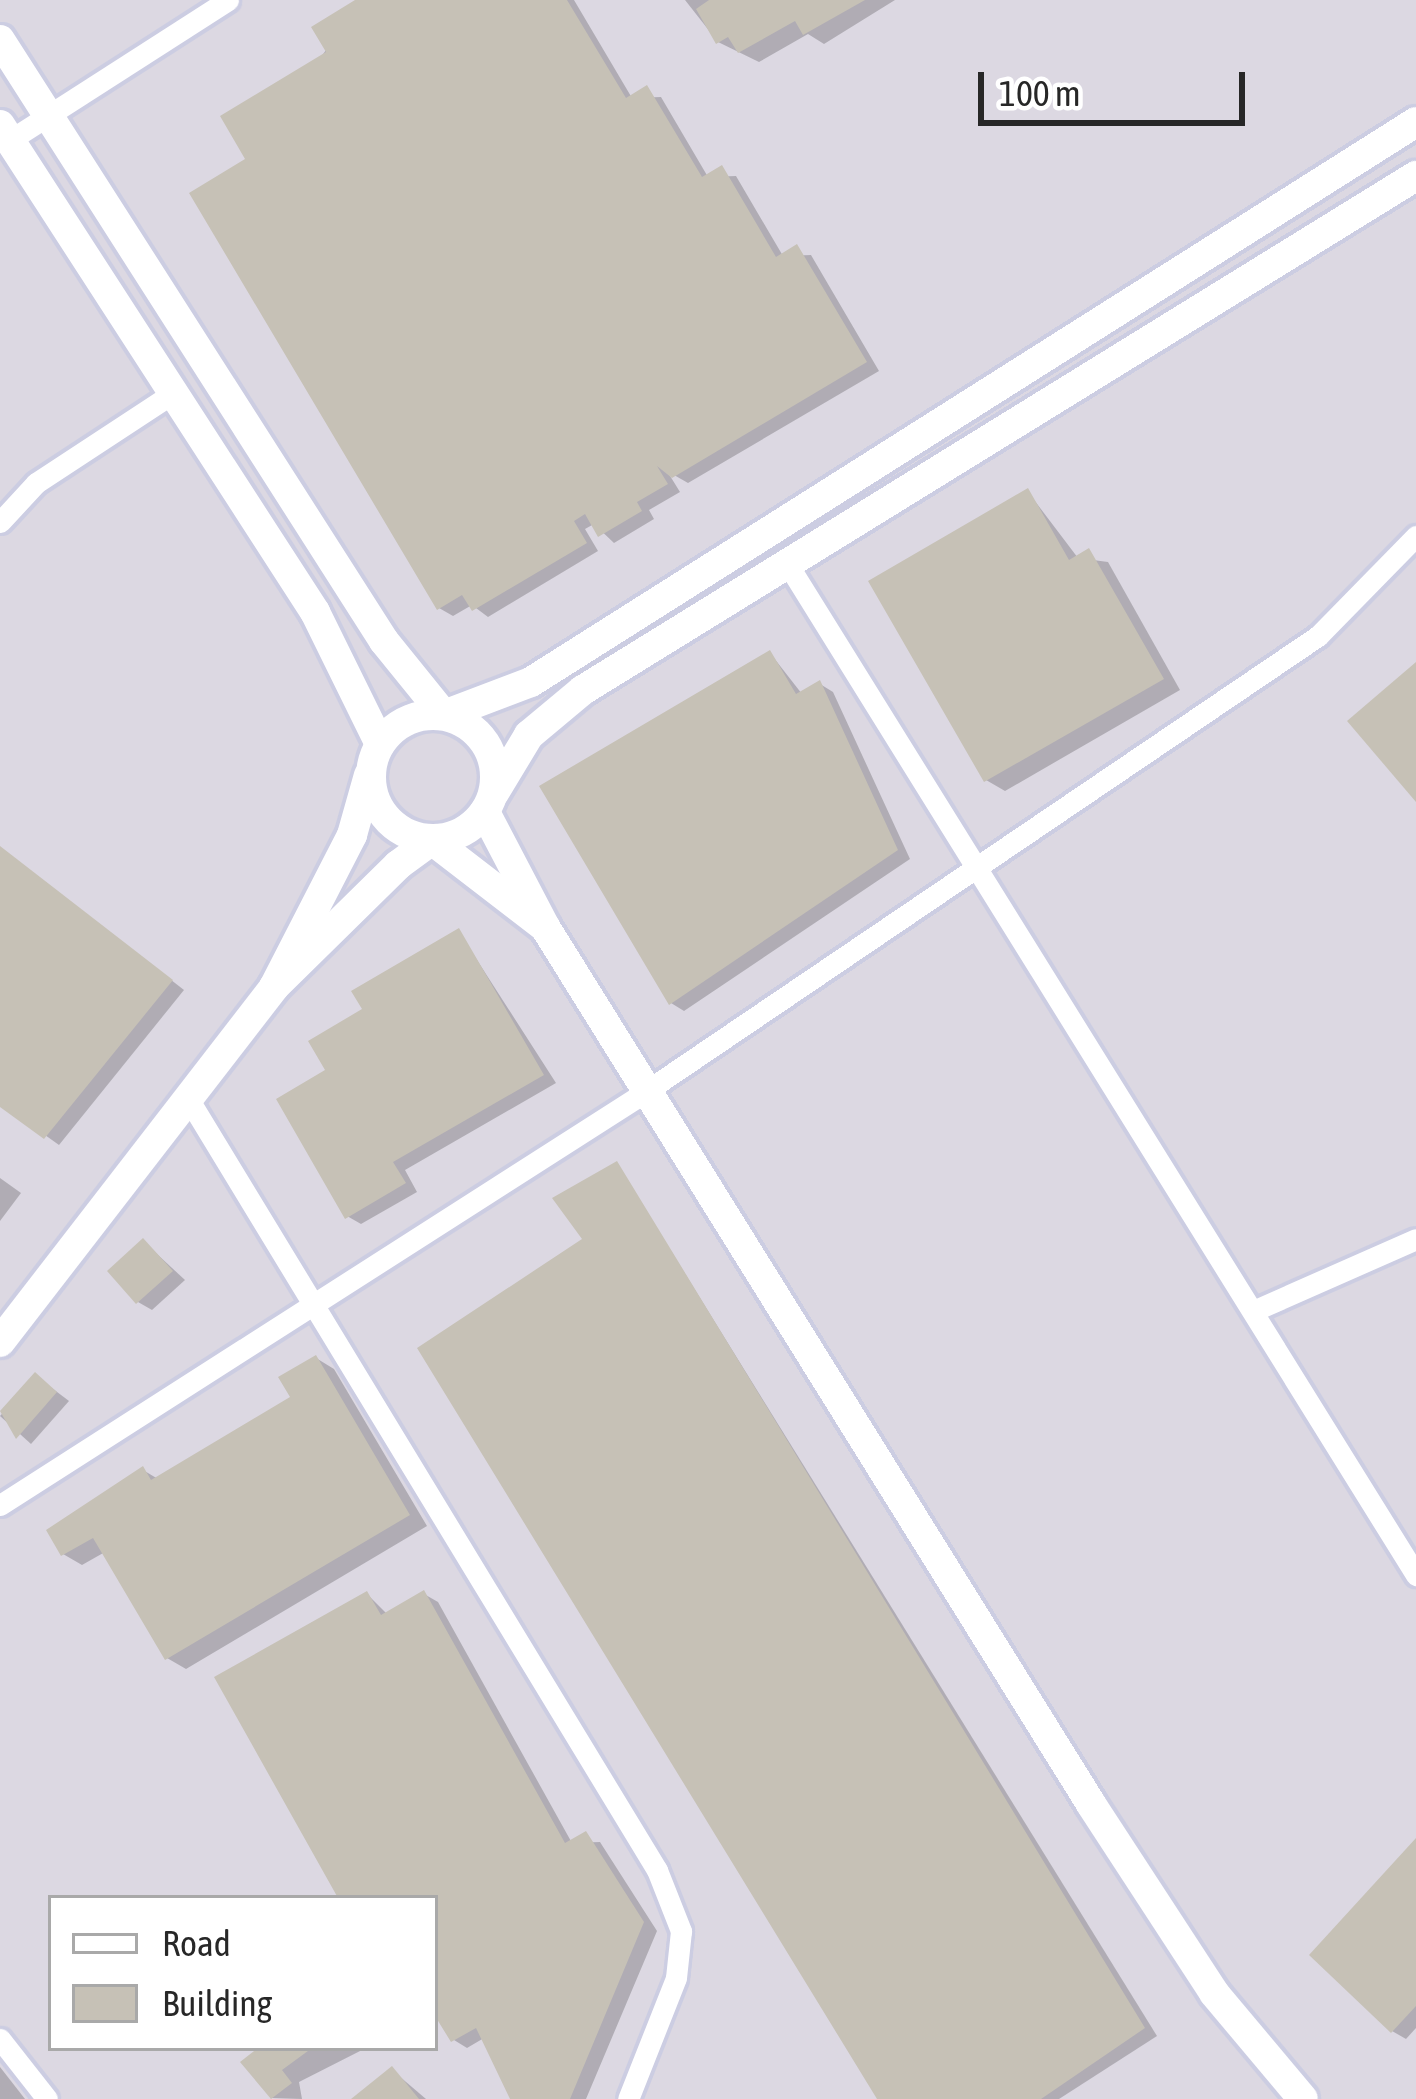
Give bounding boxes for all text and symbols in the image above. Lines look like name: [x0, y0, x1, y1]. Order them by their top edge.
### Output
scale bar: [984, 48, 1251, 122]
text: 100 m: [999, 72, 1081, 114]
legend: [48, 1895, 438, 2051]
text: Road: [162, 1922, 231, 1964]
text: Building: [162, 1982, 272, 2024]

